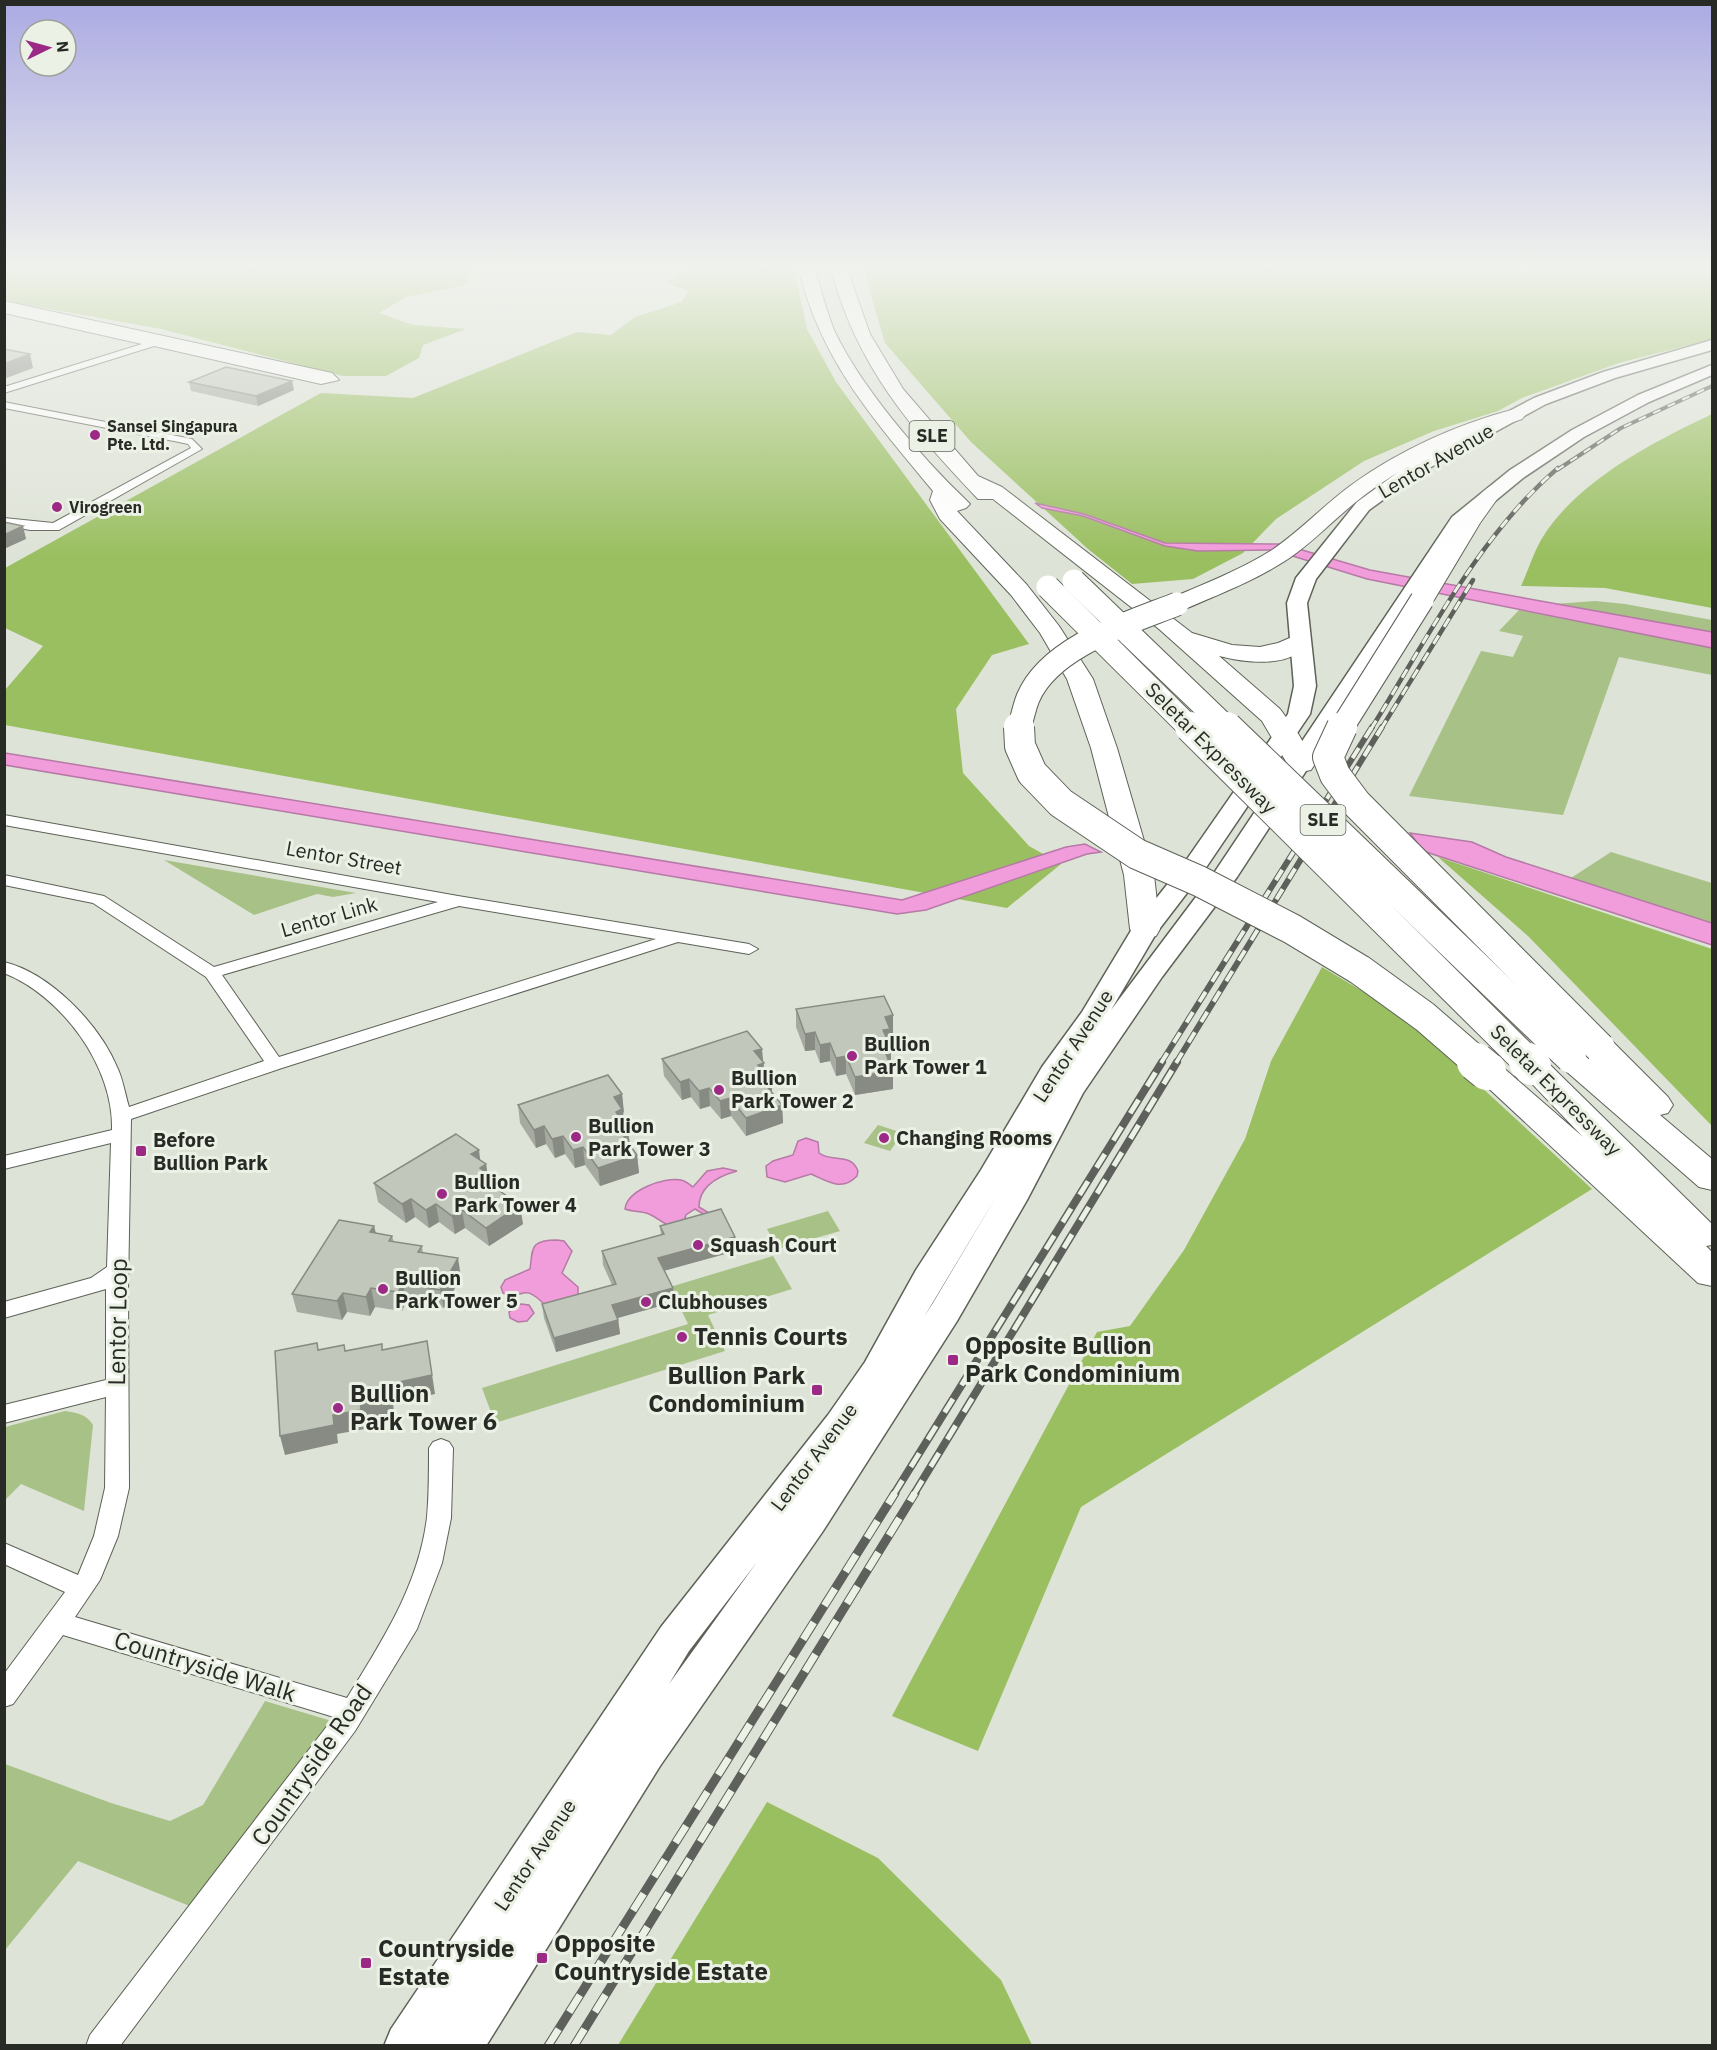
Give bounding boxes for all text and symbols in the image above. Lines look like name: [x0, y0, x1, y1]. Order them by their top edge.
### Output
north arrow: [18, 18, 78, 78]
text: N: [52, 40, 73, 53]
place label: Sansei Singapura Pte. Ltd.: [107, 416, 238, 454]
street label: Lentor Avenue: [1373, 417, 1498, 505]
road number: SLE: [910, 421, 954, 451]
marker: Sansei Singapura Pte. Ltd.: [88, 428, 102, 442]
place label: Virogreen: [69, 497, 142, 517]
marker: Virogreen: [50, 500, 64, 514]
street label: Seletar Expressway: [1140, 676, 1283, 819]
road number: SLE: [1300, 805, 1346, 835]
street label: Lentor Street: [284, 834, 404, 881]
street label: Lentor Link: [277, 890, 381, 943]
street label: Lentor Avenue: [1026, 984, 1119, 1107]
street label: Seletar Expressway: [1485, 1018, 1628, 1161]
place label: Bullion Park Tower 1: [864, 1030, 987, 1080]
marker: Bullion Park Tower 1: [845, 1049, 859, 1063]
place label: Bullion Park Tower 2: [731, 1064, 854, 1114]
marker: Bullion Park Tower 2: [712, 1083, 726, 1097]
place label: Bullion Park Tower 3: [588, 1112, 711, 1162]
place label: Changing Rooms: [896, 1124, 1052, 1151]
place label: Before Bullion Park: [153, 1126, 268, 1176]
marker: Bullion Park Tower 3: [569, 1130, 583, 1144]
marker: Changing Rooms: [877, 1131, 891, 1145]
marker: Before Bullion Park: [134, 1144, 148, 1158]
place label: Bullion Park Tower 4: [454, 1168, 577, 1218]
marker: Bullion Park Tower 4: [435, 1187, 449, 1201]
place label: Squash Court: [710, 1231, 837, 1258]
marker: Squash Court: [691, 1238, 705, 1252]
street label: Lentor Loop: [100, 1258, 134, 1386]
place label: Bullion Park Tower 5: [395, 1264, 518, 1314]
marker: Bullion Park Tower 5: [376, 1282, 390, 1296]
place label: Clubhouses: [658, 1288, 768, 1315]
marker: Clubhouses: [639, 1295, 653, 1309]
place label: Tennis Courts: [694, 1320, 848, 1352]
place label: Opposite Bullion Park Condominium: [965, 1329, 1180, 1389]
marker: Tennis Courts: [675, 1330, 689, 1344]
marker: Opposite Bullion Park Condominium: [946, 1353, 960, 1367]
place label: Bullion Park Condominium: [648, 1359, 805, 1419]
place label: Bullion Park Tower 6: [350, 1377, 497, 1437]
marker: Bullion Park Condominium: [810, 1383, 824, 1397]
street label: Lentor Avenue: [764, 1397, 863, 1516]
marker: Bullion Park Tower 6: [331, 1401, 345, 1415]
street label: Countryside Walk: [110, 1623, 300, 1709]
street label: Countryside Road: [243, 1677, 379, 1852]
street label: Lentor Avenue: [487, 1794, 582, 1916]
place label: Opposite Countryside Estate: [554, 1927, 768, 1987]
place label: Countryside Estate: [378, 1932, 514, 1992]
marker: Opposite Countryside Estate: [535, 1951, 549, 1965]
marker: Countryside Estate: [359, 1956, 373, 1970]

